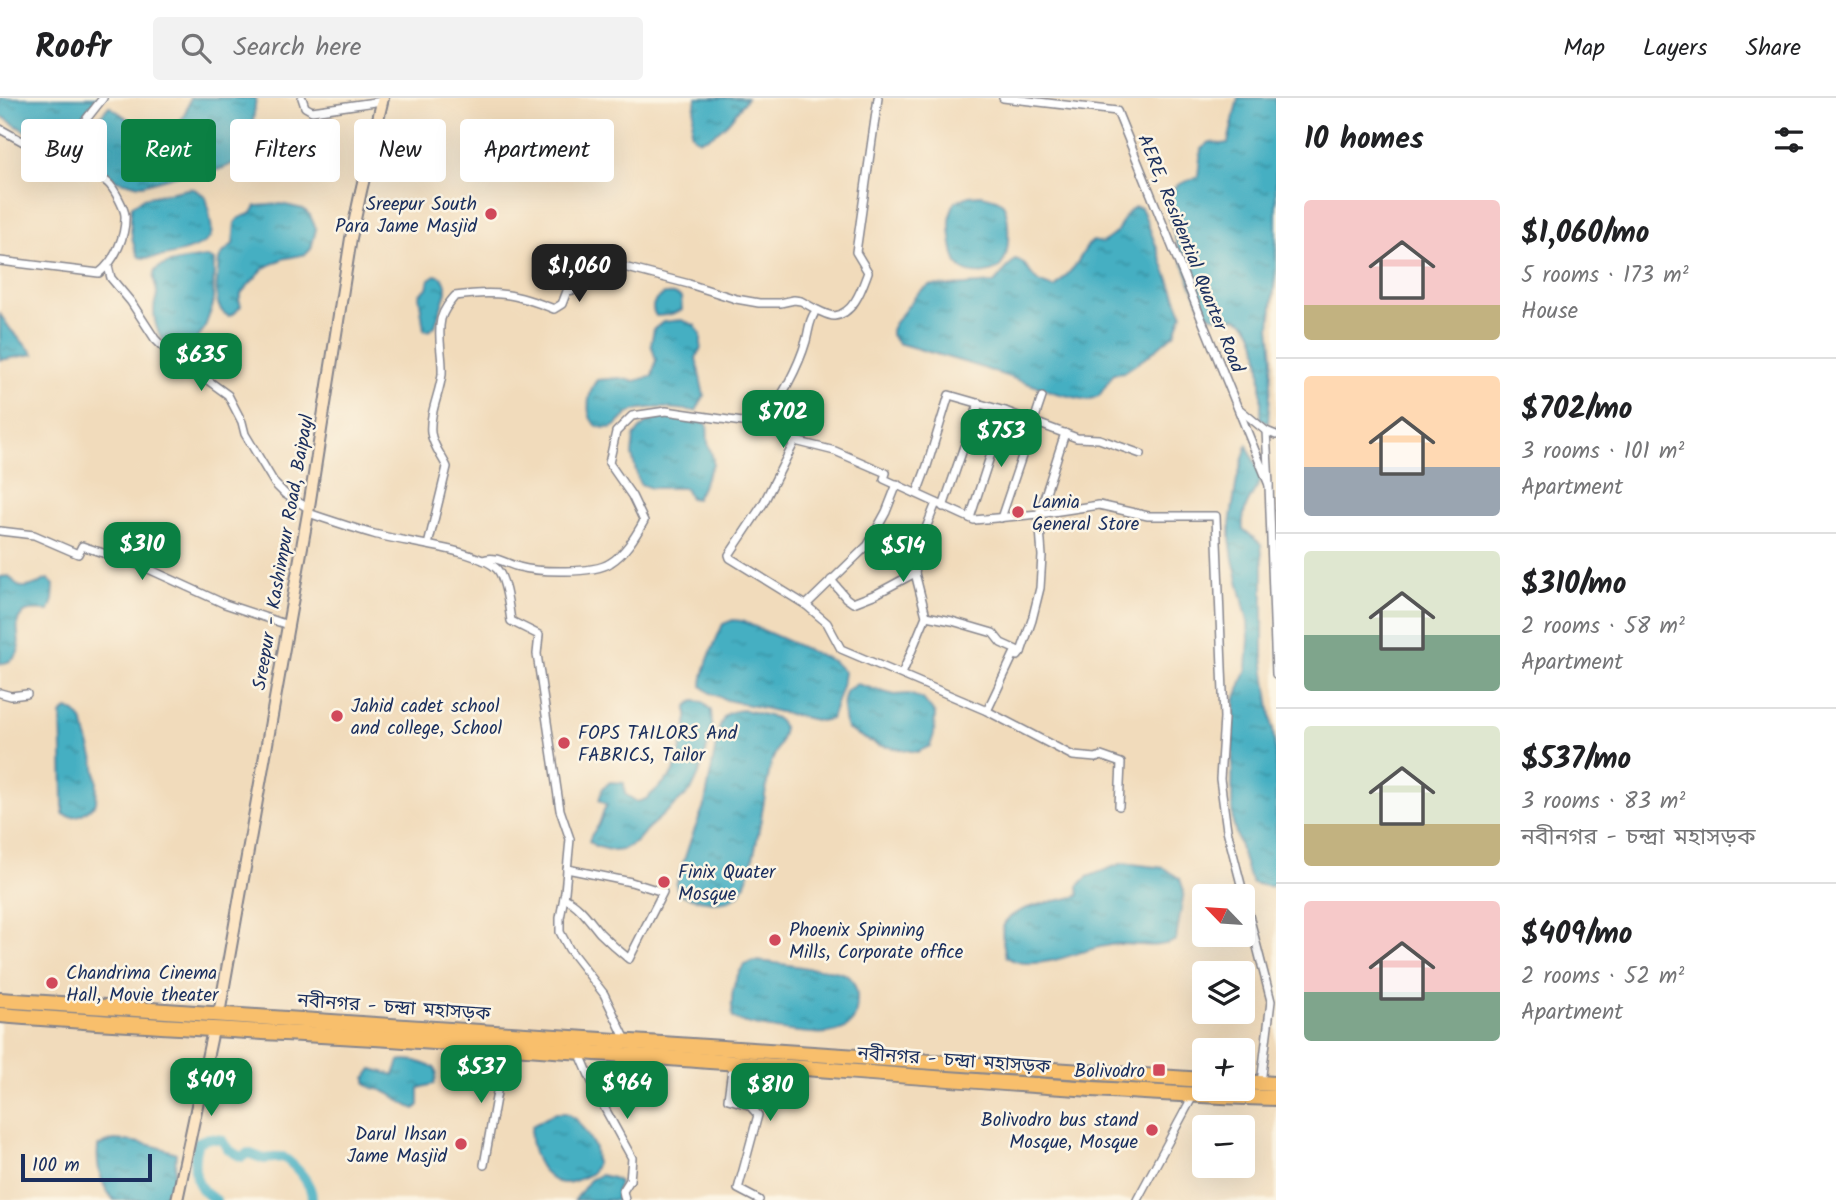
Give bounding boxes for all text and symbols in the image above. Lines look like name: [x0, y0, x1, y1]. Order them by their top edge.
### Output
search box: [153, 17, 643, 80]
text: Roofr: [35, 22, 111, 75]
text: Search here: [233, 27, 361, 69]
icon: search: [177, 29, 215, 67]
text: Map: [1563, 29, 1605, 68]
text: Layers: [1643, 29, 1707, 68]
text: Share: [1745, 29, 1801, 68]
text: 10 homes: [1304, 116, 1424, 164]
chip: Buy: [21, 119, 107, 182]
chip: Rent: [121, 119, 216, 182]
chip: Filters: [230, 119, 340, 182]
chip: New: [354, 119, 446, 182]
chip: Apartment: [460, 119, 614, 182]
icon: filters: [1770, 121, 1808, 159]
street label: AERE, Residential Quarter Road: [1129, 130, 1252, 378]
place label: Sreepur South Para Jame Masjid: [335, 190, 478, 242]
marker: Sreepur South Para Jame Masjid: [483, 206, 499, 222]
text: $1,060/mo: [1521, 210, 1649, 258]
icon: home: [1360, 228, 1444, 312]
pin: $1,060: [522, 244, 636, 304]
text: $1,060: [548, 249, 610, 285]
text: 5 rooms · 173 m²: [1521, 258, 1689, 294]
text: House: [1521, 294, 1578, 330]
pin: $635: [160, 334, 242, 393]
text: $635: [176, 338, 226, 374]
text: $702/mo: [1521, 386, 1633, 434]
pin: $702: [742, 390, 824, 450]
text: $702: [758, 395, 808, 431]
icon: home: [1360, 404, 1444, 488]
pin: $753: [960, 410, 1042, 469]
street label: Sreepur - Kashimpur Road, Baipayl: [245, 412, 323, 692]
text: $753: [977, 414, 1025, 450]
text: 3 rooms · 101 m²: [1521, 434, 1684, 470]
text: Apartment: [1521, 470, 1623, 506]
place label: Lamia General Store: [1032, 488, 1140, 540]
marker: Lamia General Store: [1010, 504, 1026, 520]
pin: $310: [101, 522, 183, 582]
pin: $514: [862, 524, 944, 584]
text: $310: [120, 527, 164, 563]
text: $514: [881, 529, 925, 565]
text: $310/mo: [1521, 561, 1626, 609]
icon: home: [1360, 579, 1444, 663]
text: 2 rooms · 58 m²: [1521, 609, 1685, 645]
text: Apartment: [1521, 645, 1623, 681]
place label: Jahid cadet school and college, School: [351, 692, 503, 744]
marker: Jahid cadet school and college, School: [329, 708, 345, 724]
place label: FOPS TAILORS And FABRICS, Tailor: [578, 719, 738, 771]
marker: FOPS TAILORS And FABRICS, Tailor: [556, 735, 572, 751]
text: $537/mo: [1521, 736, 1631, 784]
icon: home: [1360, 754, 1444, 838]
text: 3 rooms · 83 m²: [1521, 784, 1685, 820]
text: নবীনগর - চন্দ্রা মহাসড়ক: [1521, 820, 1756, 856]
place label: Finix Quater Mosque: [678, 858, 777, 910]
marker: Finix Quater Mosque: [656, 874, 672, 890]
north arrow: [1192, 884, 1255, 947]
map controls: [1192, 884, 1255, 1178]
text: $409/mo: [1521, 911, 1632, 959]
place label: Phoenix Spinning Mills, Corporate office: [789, 916, 964, 968]
icon: home: [1360, 929, 1444, 1013]
marker: Phoenix Spinning Mills, Corporate office: [767, 932, 783, 948]
place label: Chandrima Cinema Hall, Movie theater: [66, 959, 220, 1011]
text: 2 rooms · 52 m²: [1521, 959, 1684, 995]
button: layers: [1192, 961, 1255, 1024]
marker: Chandrima Cinema Hall, Movie theater: [44, 975, 60, 991]
street label: নবীনগর - চন্দ্রা মহাসড়ক: [295, 986, 492, 1030]
text: Apartment: [1521, 995, 1623, 1031]
button: +: [1192, 1038, 1255, 1101]
street label: নবীনগর - চন্দ্রা মহাসড়ক: [855, 1039, 1052, 1083]
pin: $537: [440, 1046, 522, 1105]
text: $537: [457, 1050, 505, 1086]
place label: Bolivodro: [1074, 1057, 1145, 1087]
pin: $409: [170, 1058, 252, 1118]
pin: $964: [586, 1062, 668, 1121]
marker: Bolivodro: [1151, 1062, 1167, 1078]
text: $409: [186, 1063, 236, 1099]
pin: $810: [729, 1063, 811, 1123]
text: $964: [602, 1066, 652, 1102]
text: $810: [747, 1068, 793, 1104]
place label: Bolivodro bus stand Mosque, Mosque: [981, 1106, 1139, 1158]
button: −: [1192, 1115, 1255, 1178]
place label: Darul Ihsan Jame Masjid: [347, 1120, 448, 1172]
marker: Bolivodro bus stand Mosque, Mosque: [1144, 1122, 1160, 1138]
marker: Darul Ihsan Jame Masjid: [453, 1136, 469, 1152]
scale bar: [21, 1151, 152, 1183]
text: 100 m: [32, 1151, 80, 1181]

